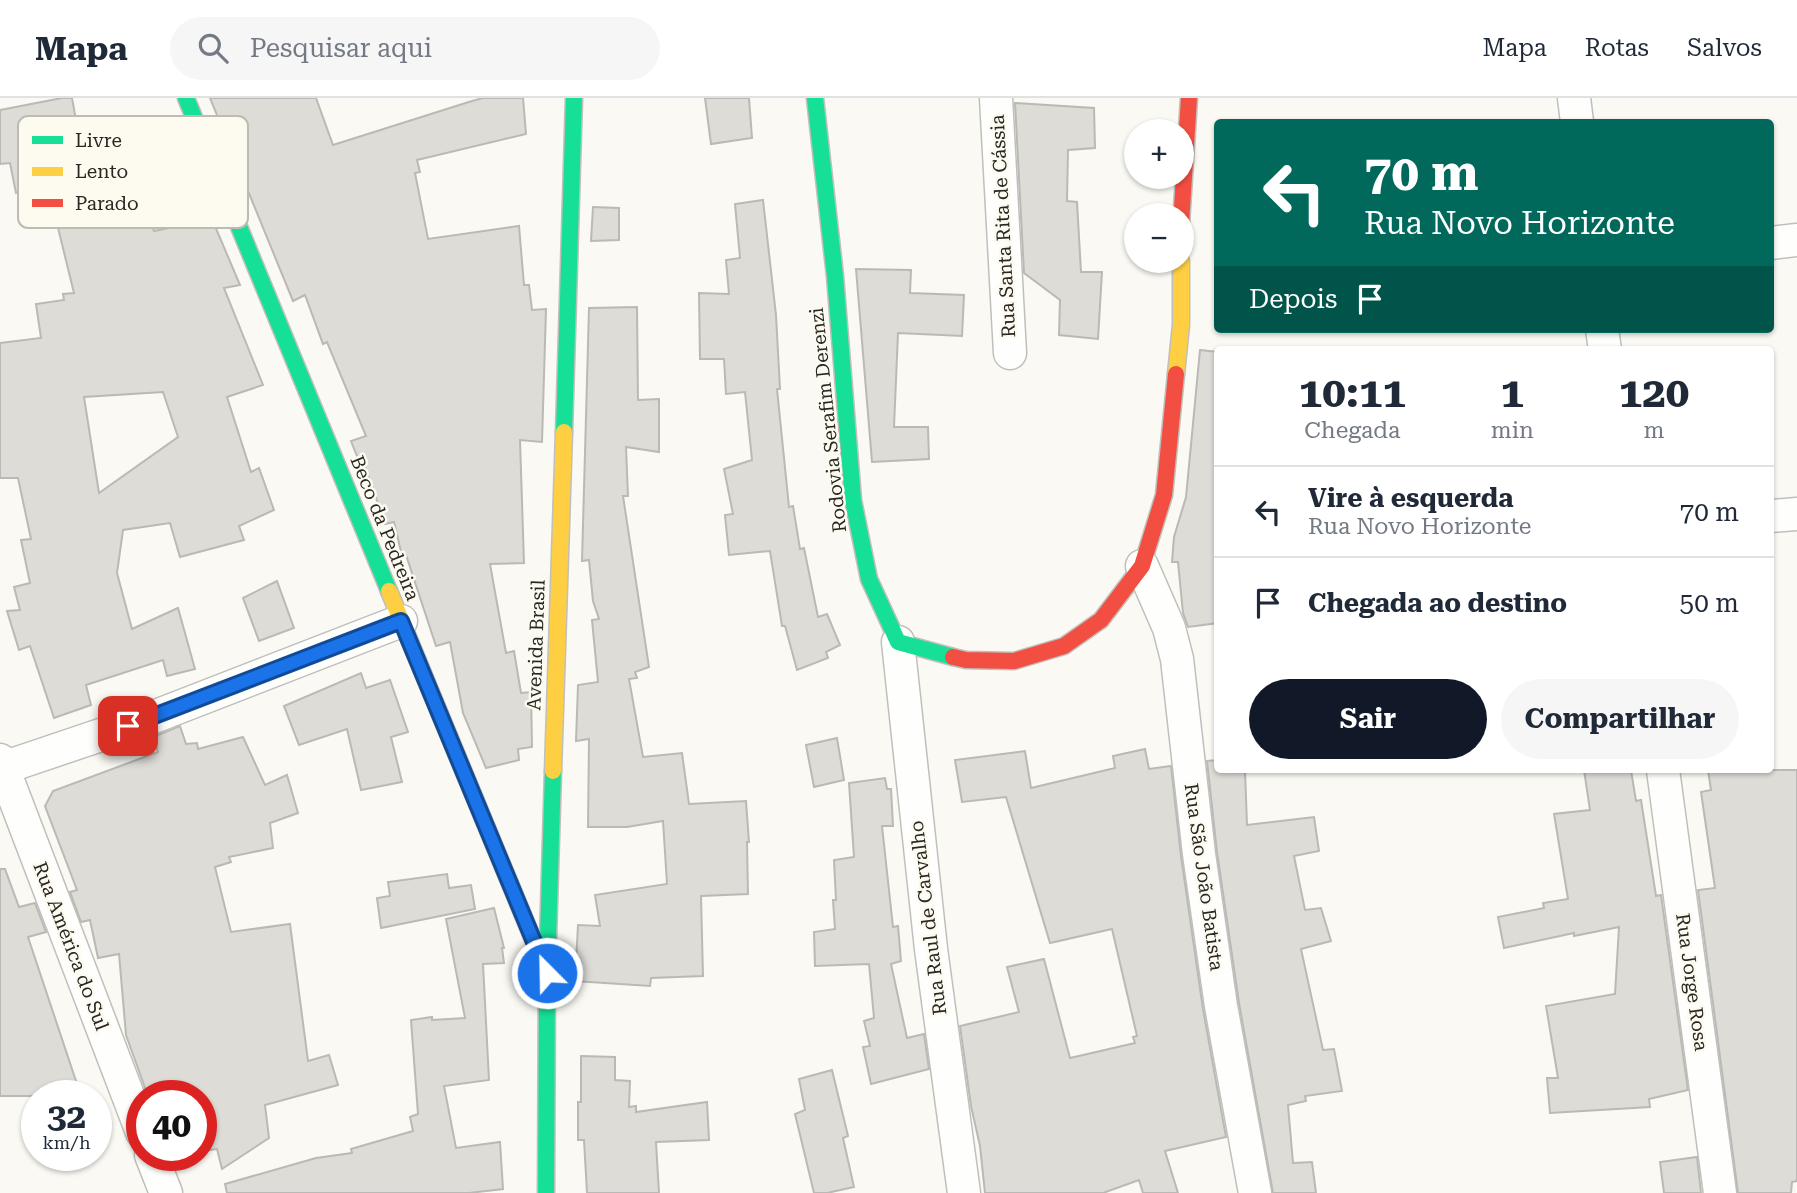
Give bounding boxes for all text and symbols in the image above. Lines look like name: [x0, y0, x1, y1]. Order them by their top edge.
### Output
search box: [170, 17, 660, 80]
text: Mapa: [35, 29, 128, 68]
icon: search: [194, 29, 232, 67]
text: Pesquisar aqui: [250, 33, 432, 63]
text: Mapa: [1483, 34, 1547, 62]
text: Rotas: [1585, 34, 1649, 62]
text: Salvos: [1687, 34, 1762, 62]
street label: Rua Santa Rita de Cássia: [986, 113, 1020, 338]
legend: [18, 116, 248, 228]
map controls: [1124, 119, 1194, 273]
button: +: [1124, 119, 1194, 189]
text: Livre: [75, 129, 122, 152]
text: 70 m: [1364, 145, 1479, 202]
icon: left: [1249, 147, 1340, 238]
text: Lento: [75, 160, 128, 183]
text: Parado: [75, 192, 139, 215]
button: −: [1124, 203, 1194, 273]
text: Rua Novo Horizonte: [1364, 204, 1675, 242]
icon: arrive: [1351, 280, 1389, 318]
text: Depois: [1249, 284, 1337, 314]
street label: Rodovia Serafim Derenzi: [805, 306, 851, 534]
text: 10:11: [1299, 368, 1406, 417]
text: 1: [1501, 368, 1524, 417]
text: 120: [1619, 368, 1689, 417]
text: Chegada: [1304, 417, 1400, 444]
text: min: [1491, 417, 1534, 444]
text: m: [1643, 417, 1664, 444]
street label: Beco da Pedreira: [345, 452, 425, 604]
text: Vire à esquerda: [1308, 483, 1513, 513]
icon: left: [1249, 493, 1287, 531]
text: 70 m: [1680, 497, 1739, 527]
text: Rua Novo Horizonte: [1308, 513, 1531, 540]
street label: Avenida Brasil: [522, 579, 550, 711]
icon: arrive: [1249, 584, 1287, 622]
text: Chegada ao destino: [1308, 588, 1567, 618]
text: 50 m: [1680, 588, 1739, 618]
button: Sair: [1249, 679, 1487, 759]
button: Compartilhar: [1501, 679, 1739, 759]
pin: [98, 696, 158, 756]
icon: arrive: [109, 707, 147, 745]
street label: Rua São João Batista: [1179, 782, 1229, 973]
street label: Rua Raul de Carvalho: [905, 819, 951, 1017]
street label: Rua América do Sul: [28, 858, 114, 1034]
street label: Rua Jorge Rosa: [1671, 912, 1713, 1053]
position arrow: [510, 936, 584, 1010]
speed limit sign: 40: [126, 1080, 217, 1171]
text: 32: [47, 1096, 86, 1137]
text: km/h: [42, 1132, 91, 1153]

